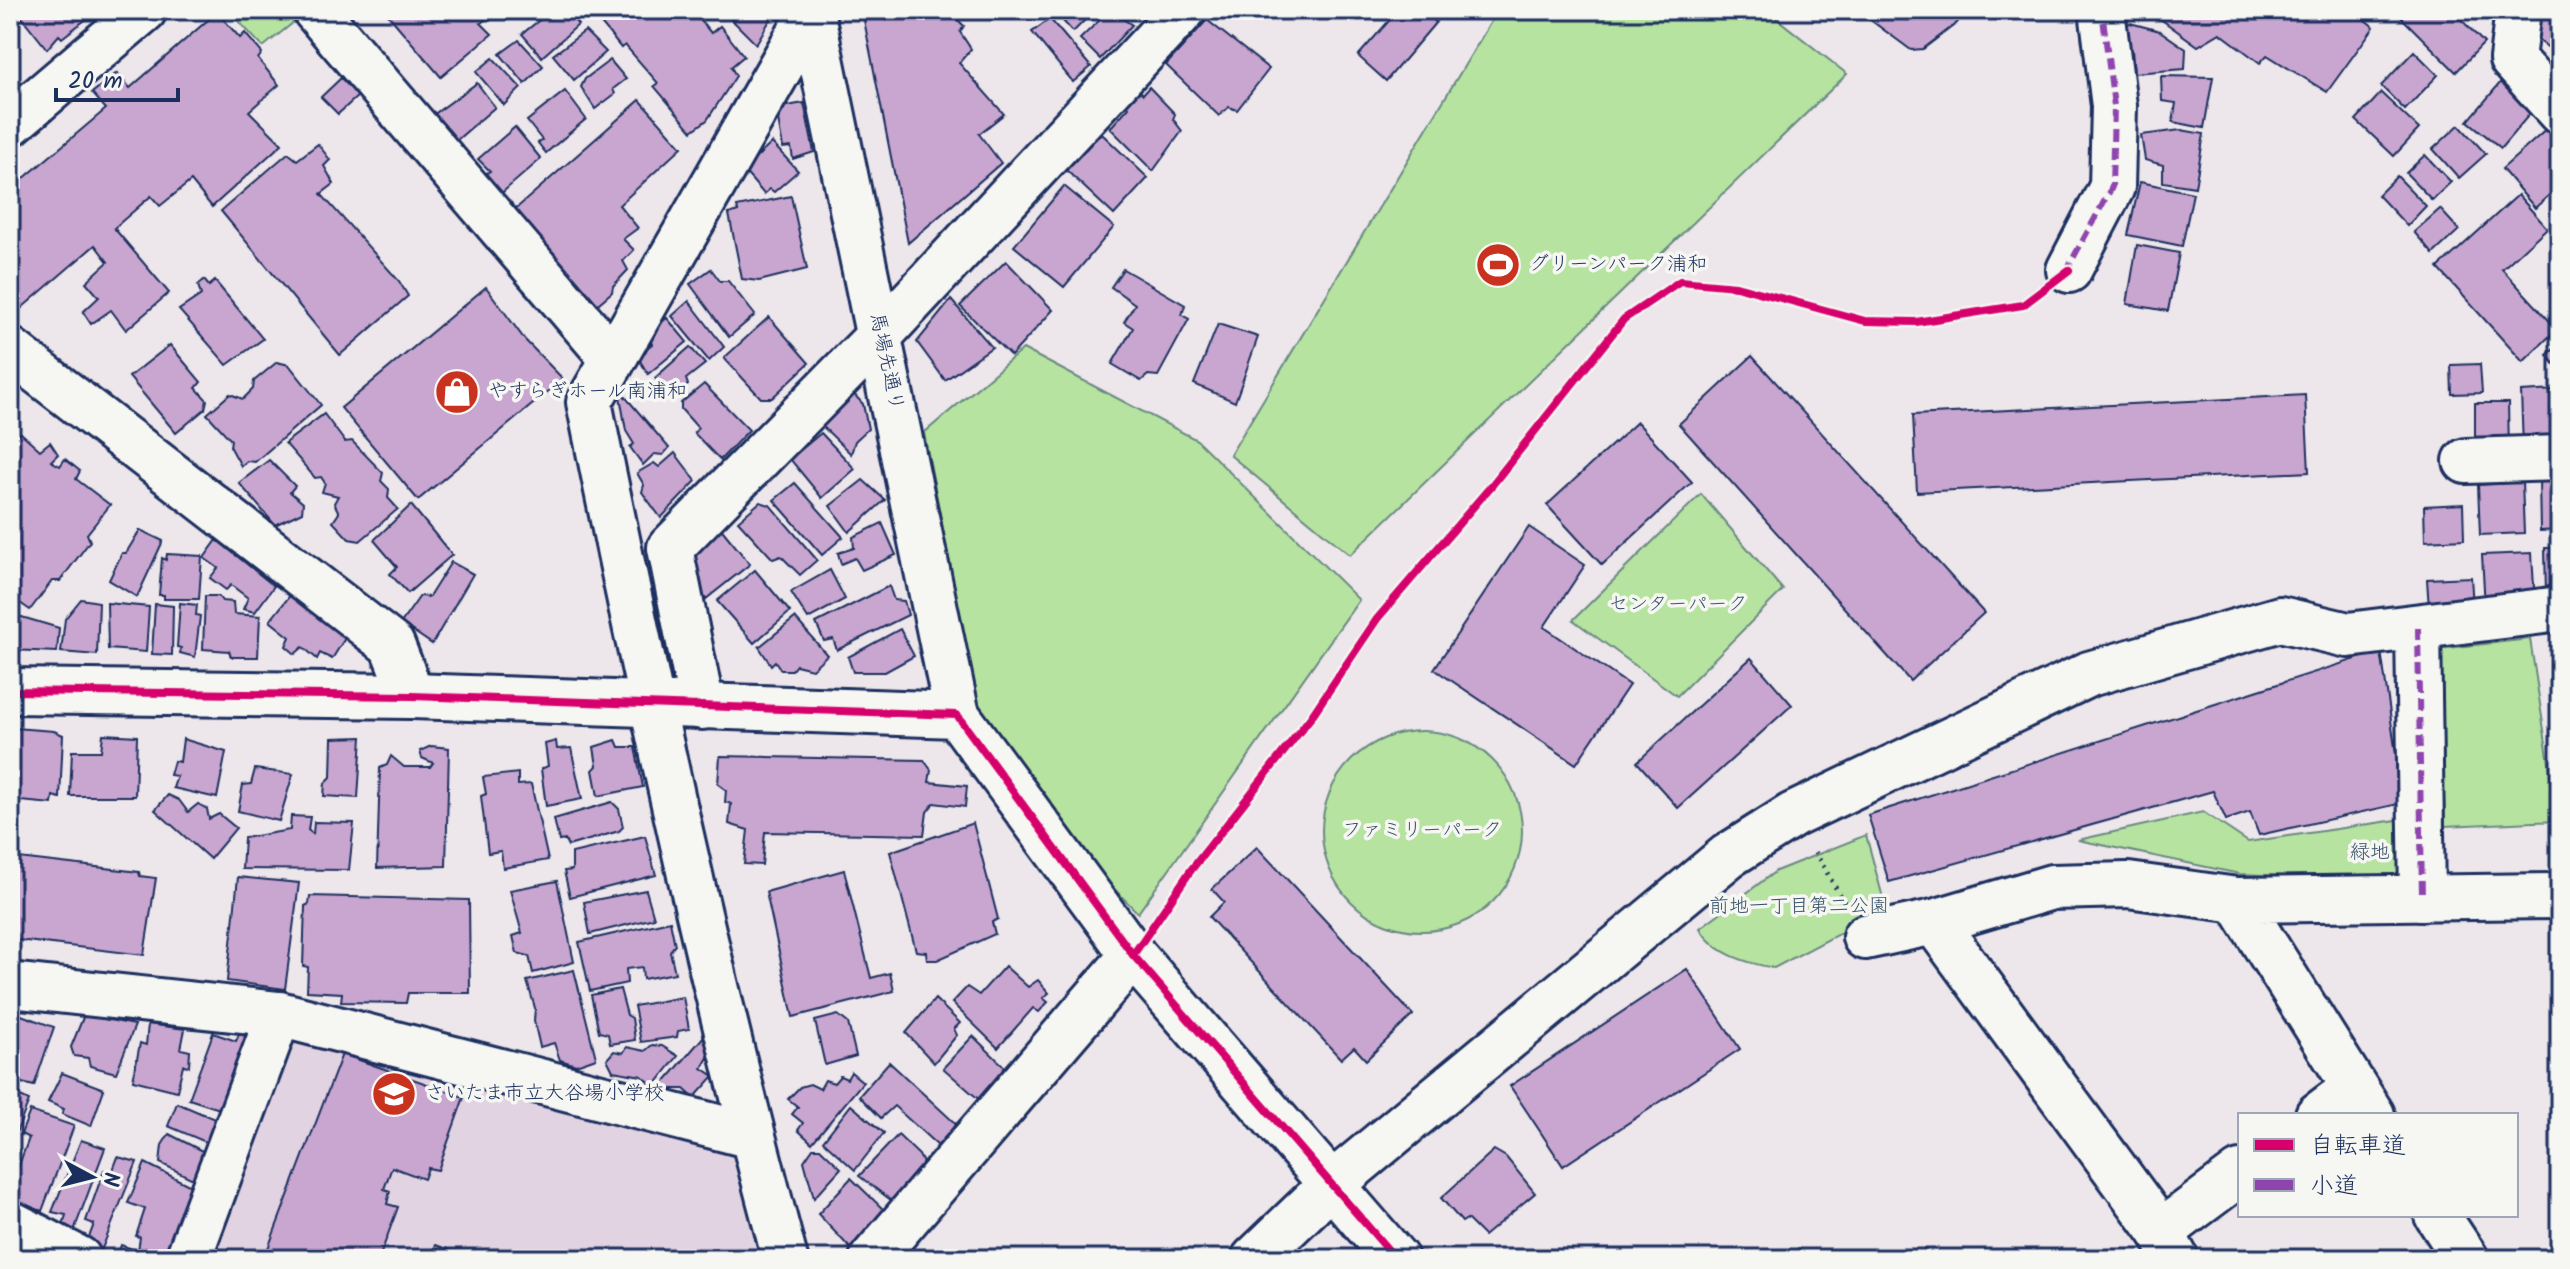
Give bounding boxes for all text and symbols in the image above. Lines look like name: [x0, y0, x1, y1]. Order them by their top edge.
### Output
scale bar: [56, 52, 178, 102]
text: 20 m: [68, 62, 123, 101]
sports icon: グリーンパーク浦和: [1474, 241, 1522, 289]
place label: グリーンパーク浦和: [1529, 249, 1707, 281]
street label: 馬場先通り: [860, 310, 912, 414]
shop icon: やすらぎホール南浦和: [433, 368, 481, 416]
place label: やすらぎホール南浦和: [488, 376, 687, 408]
park label: センターパーク: [1608, 589, 1748, 621]
park label: ファミリーパーク: [1342, 815, 1502, 847]
park label: 緑地: [2350, 837, 2390, 869]
park label: 前地一丁目第二公園: [1709, 891, 1889, 923]
school or university icon: さいたま市立大谷場小学校: [370, 1070, 418, 1118]
place label: さいたま市立大谷場小学校: [425, 1078, 664, 1110]
legend: [2238, 1113, 2518, 1217]
text: 自転車道: [2310, 1127, 2406, 1166]
north arrow: [52, 1137, 132, 1217]
text: 小道: [2310, 1167, 2358, 1206]
text: N: [91, 1170, 128, 1188]

